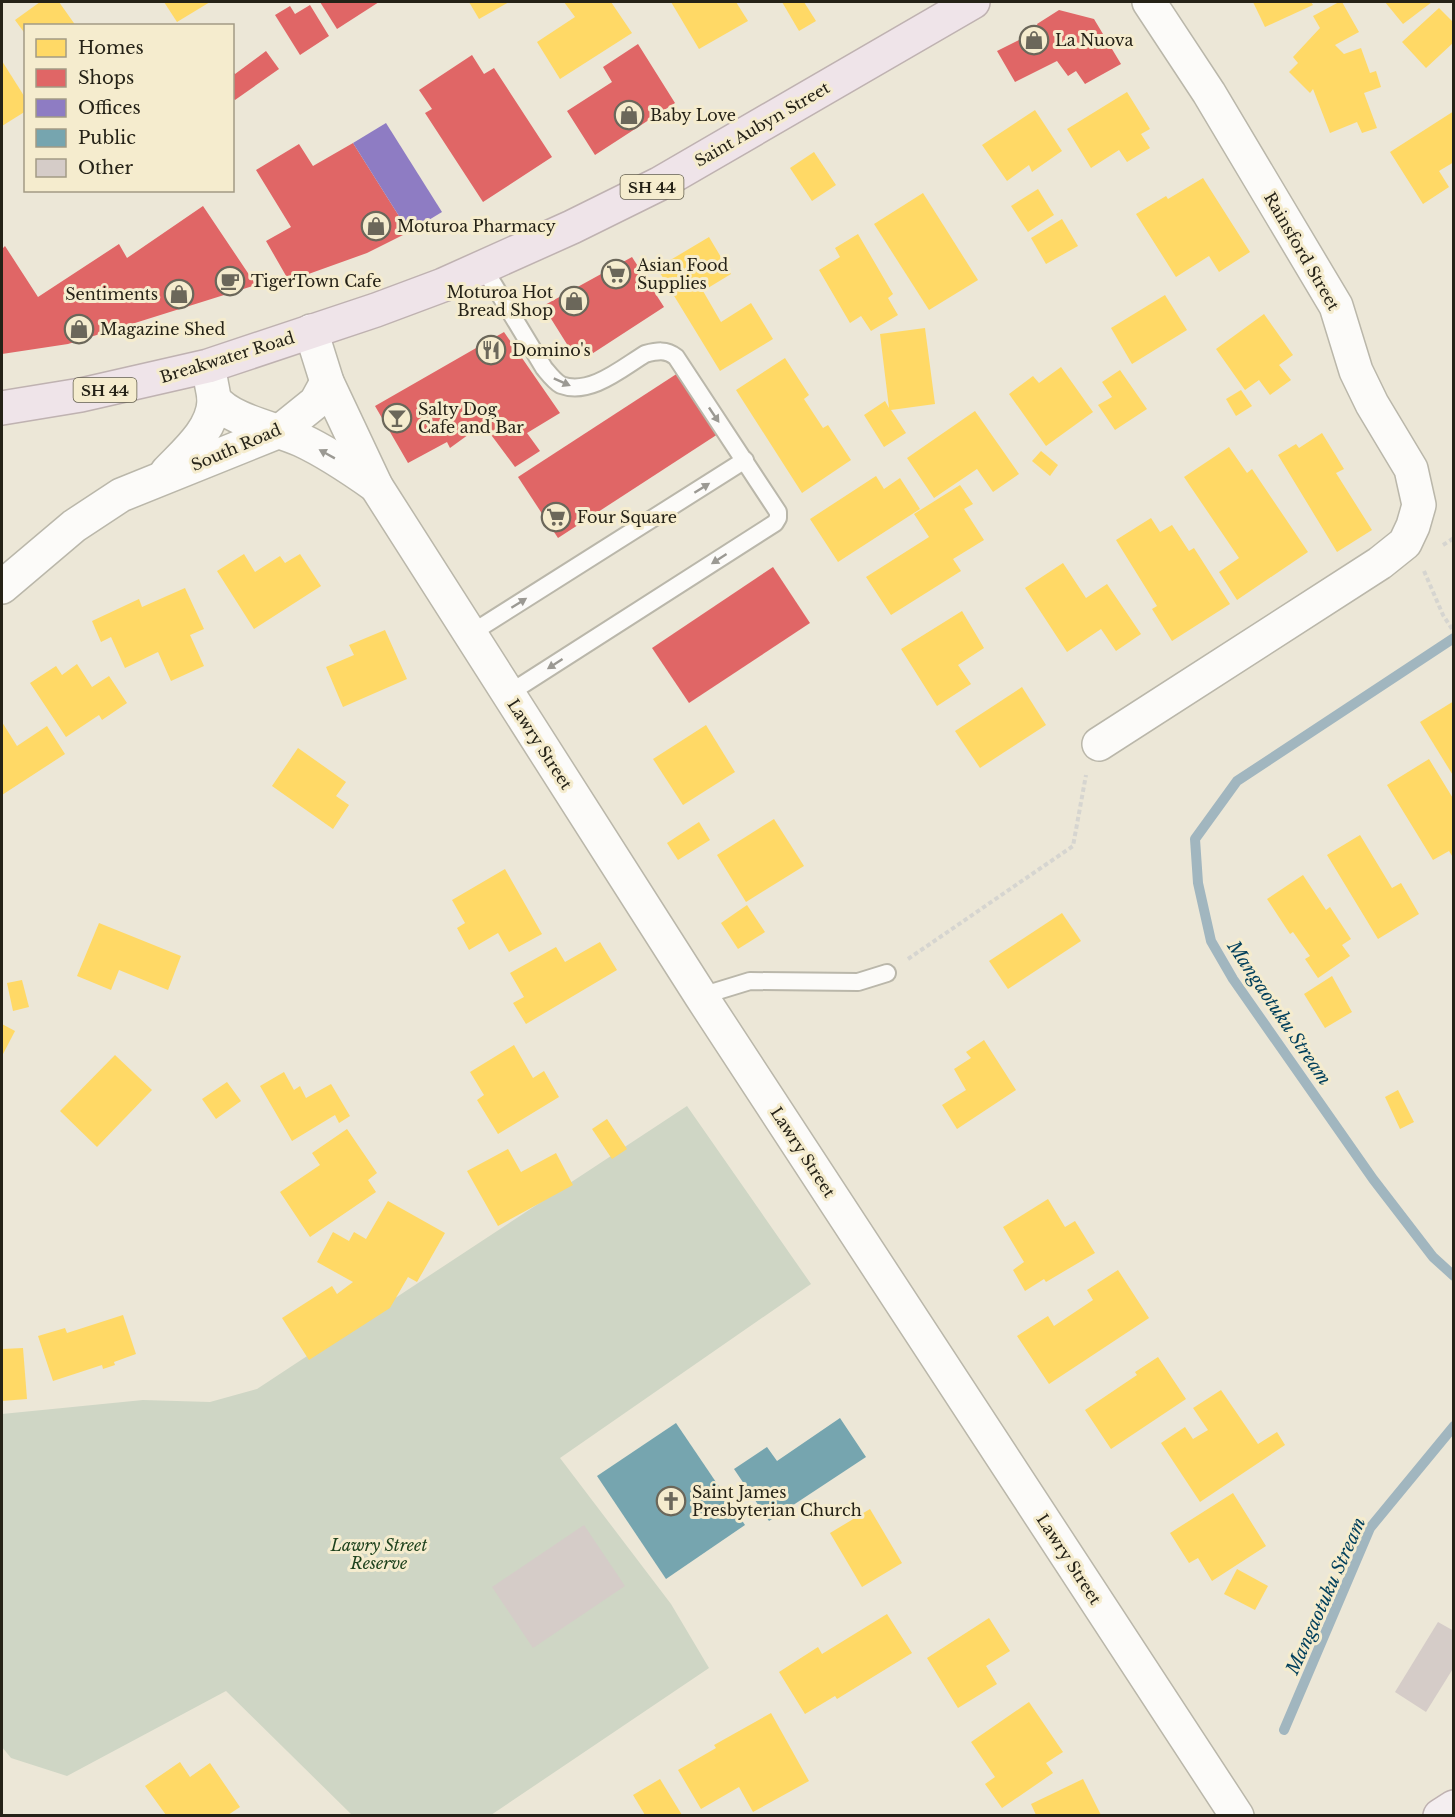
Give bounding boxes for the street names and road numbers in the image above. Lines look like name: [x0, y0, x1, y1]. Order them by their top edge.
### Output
street label: Saint Aubyn Street: [691, 77, 833, 171]
road number: SH 44: [620, 175, 684, 199]
street label: Rainsford Street: [1260, 188, 1344, 314]
street label: Breakwater Road: [157, 327, 297, 387]
road number: SH 44: [74, 378, 136, 402]
street label: South Road: [188, 419, 284, 475]
street label: Lawry Street: [503, 695, 577, 793]
street label: Lawry Street: [766, 1103, 840, 1201]
street label: Lawry Street: [1032, 1510, 1106, 1608]

